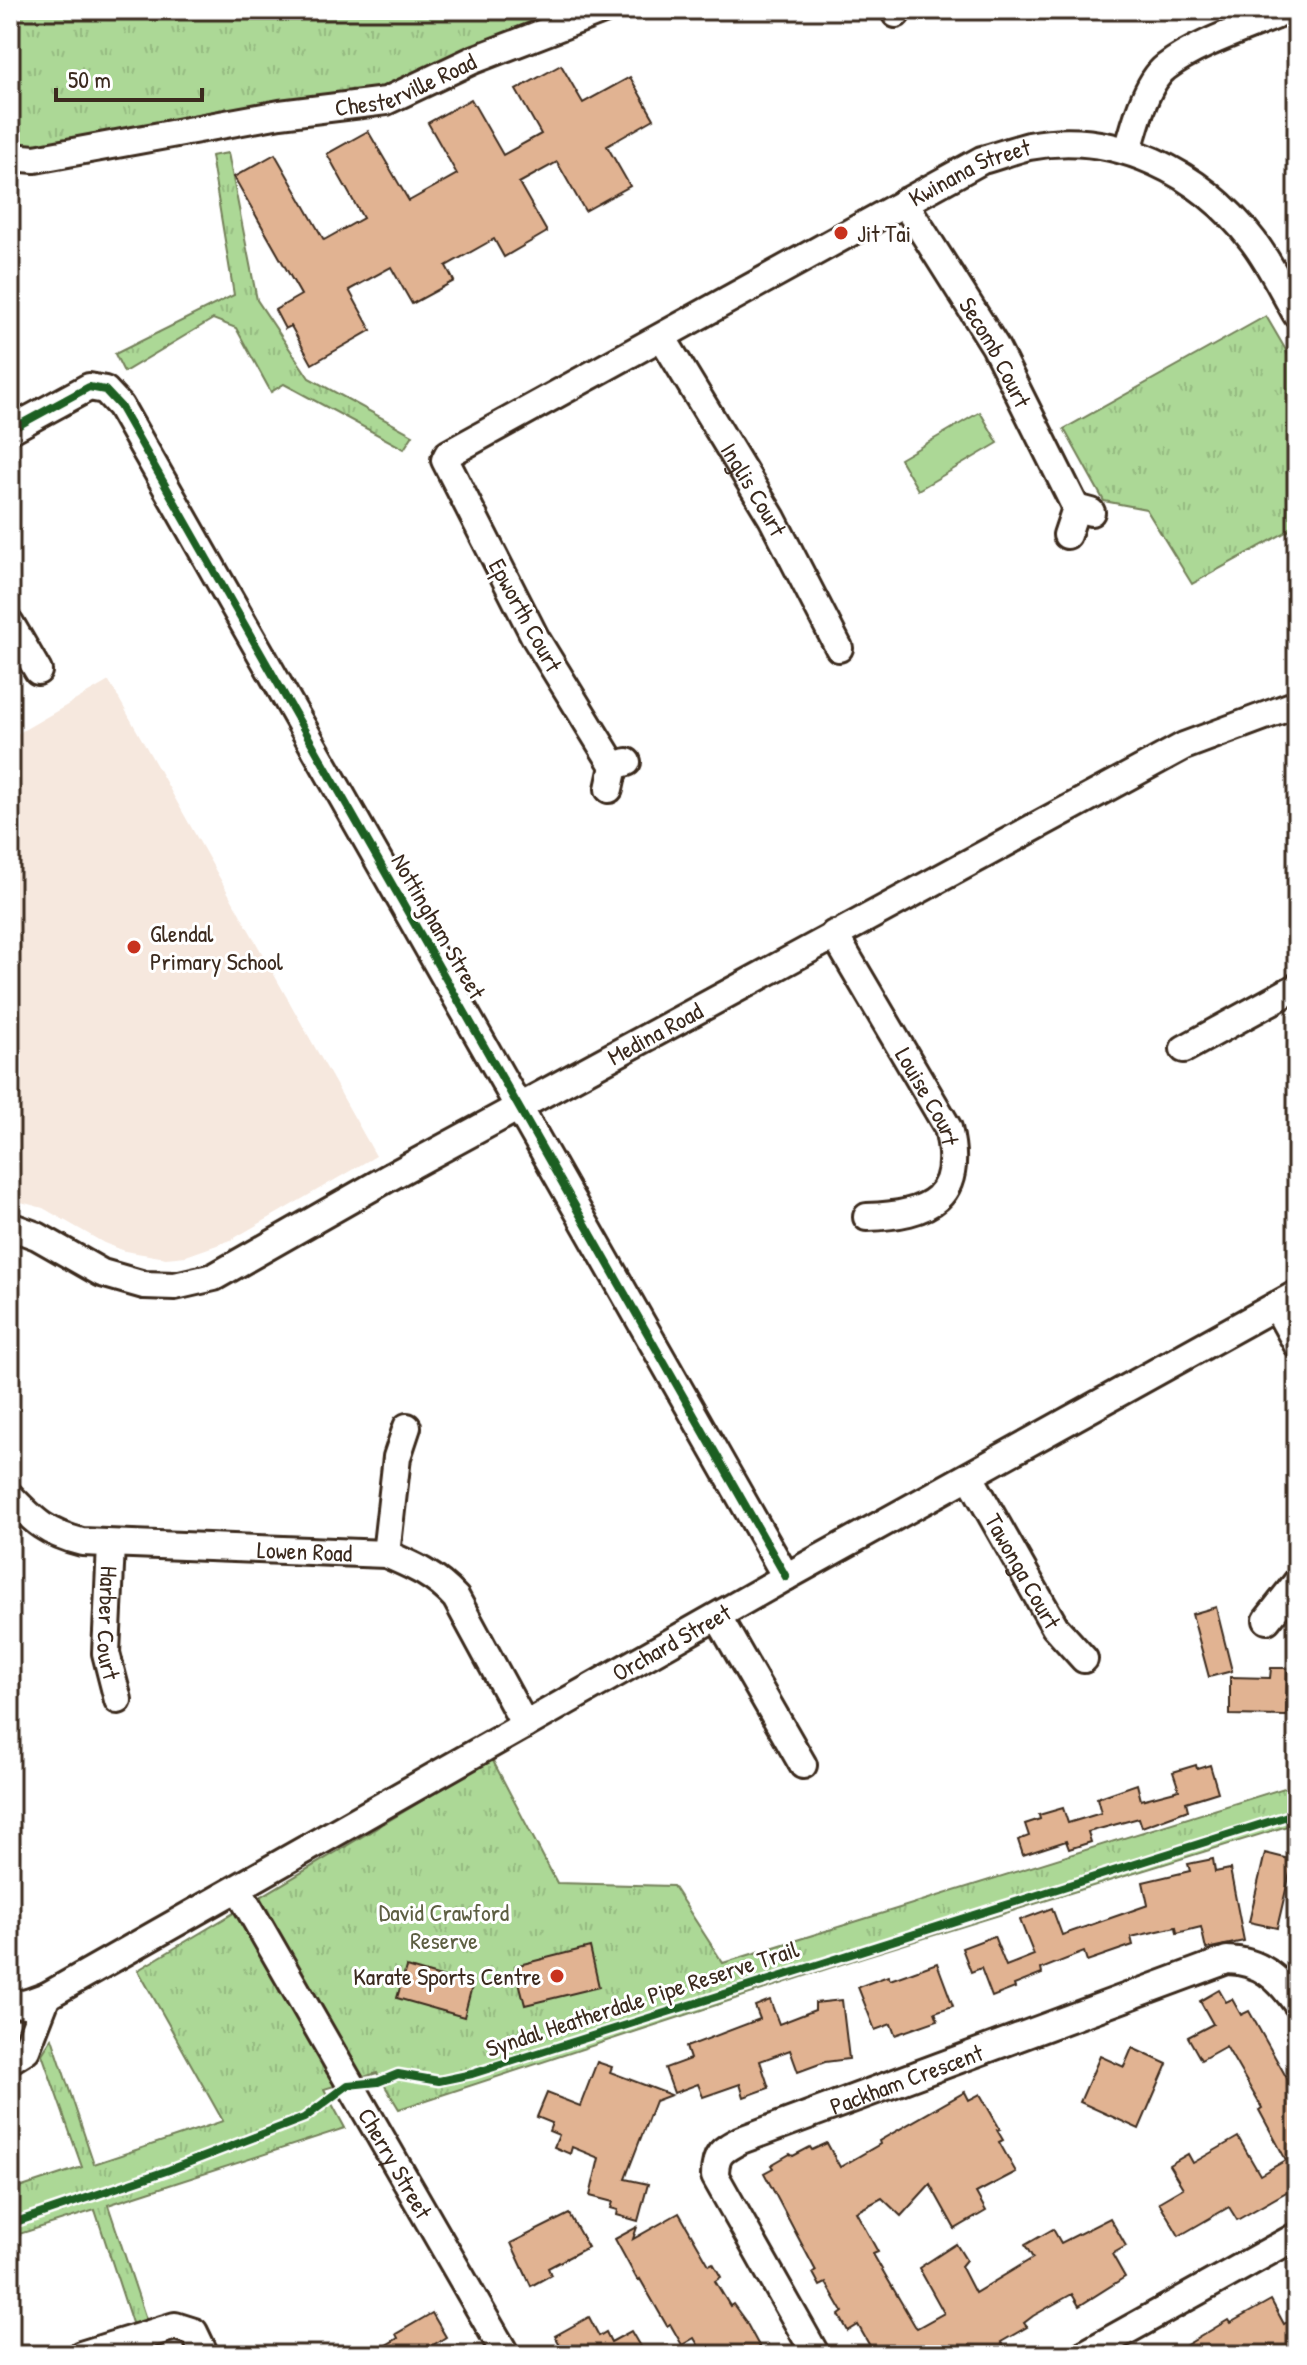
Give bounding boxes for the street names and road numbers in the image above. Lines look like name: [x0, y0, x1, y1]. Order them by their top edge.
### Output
street label: Chesterville Road: [333, 45, 481, 123]
street label: Kwinana Street: [903, 130, 1034, 213]
street label: Secomb Court: [952, 291, 1039, 413]
street label: Inglis Court: [714, 436, 795, 542]
street label: Epworth Court: [482, 553, 571, 678]
street label: Nottingham Street: [384, 847, 494, 1005]
street label: Medina Road: [601, 994, 708, 1072]
street label: Louise Court: [888, 1041, 967, 1148]
street label: Tawonga Court: [978, 1507, 1069, 1635]
street label: Lowen Road: [257, 1533, 353, 1569]
street label: Harber Court: [90, 1565, 128, 1684]
street label: Orchard Street: [606, 1595, 737, 1688]
street label: Syndal Heatherdale Pipe Reserve Trail: [481, 1932, 803, 2064]
street label: Packham Crescent: [825, 2036, 988, 2122]
street label: Cherry Street: [351, 2102, 440, 2225]

